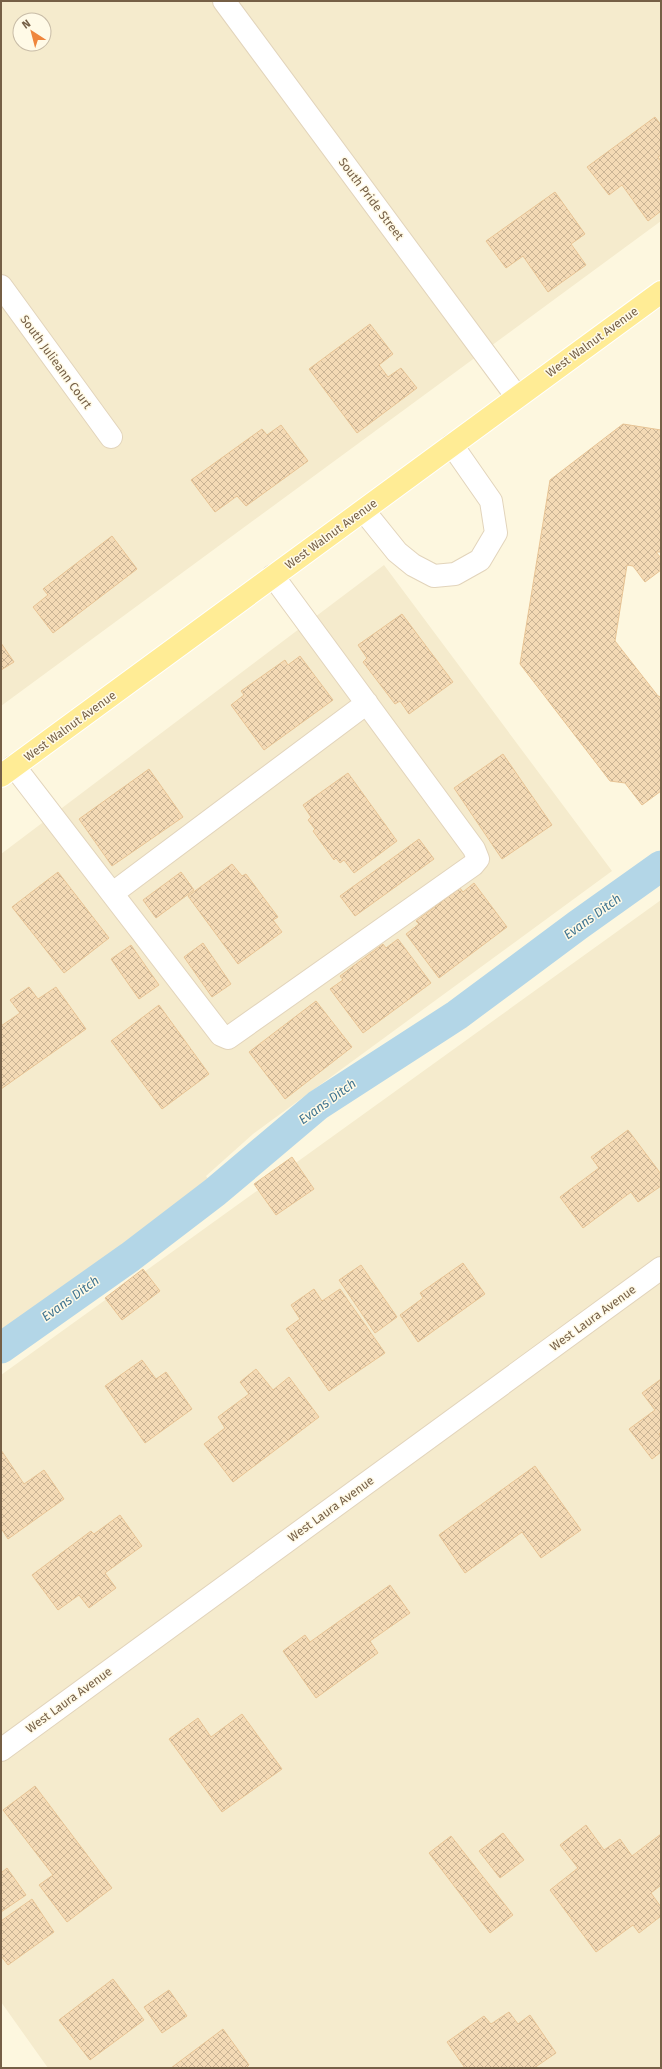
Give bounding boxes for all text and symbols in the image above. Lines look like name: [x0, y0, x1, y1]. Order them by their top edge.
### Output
north arrow: [12, 12, 52, 52]
text: N: [20, 17, 33, 32]
street label: South Pride Street: [336, 155, 407, 243]
street label: West Walnut Avenue: [543, 304, 641, 380]
street label: South Julieann Court: [17, 312, 95, 412]
street label: West Walnut Avenue: [282, 496, 380, 572]
street label: West Walnut Avenue: [21, 688, 119, 764]
water label: Evans Ditch: [561, 891, 624, 942]
water label: Evans Ditch: [296, 1076, 359, 1127]
water label: Evans Ditch: [39, 1273, 102, 1324]
street label: West Laura Avenue: [547, 1282, 639, 1354]
street label: West Laura Avenue: [285, 1473, 377, 1545]
street label: West Laura Avenue: [23, 1664, 115, 1736]

